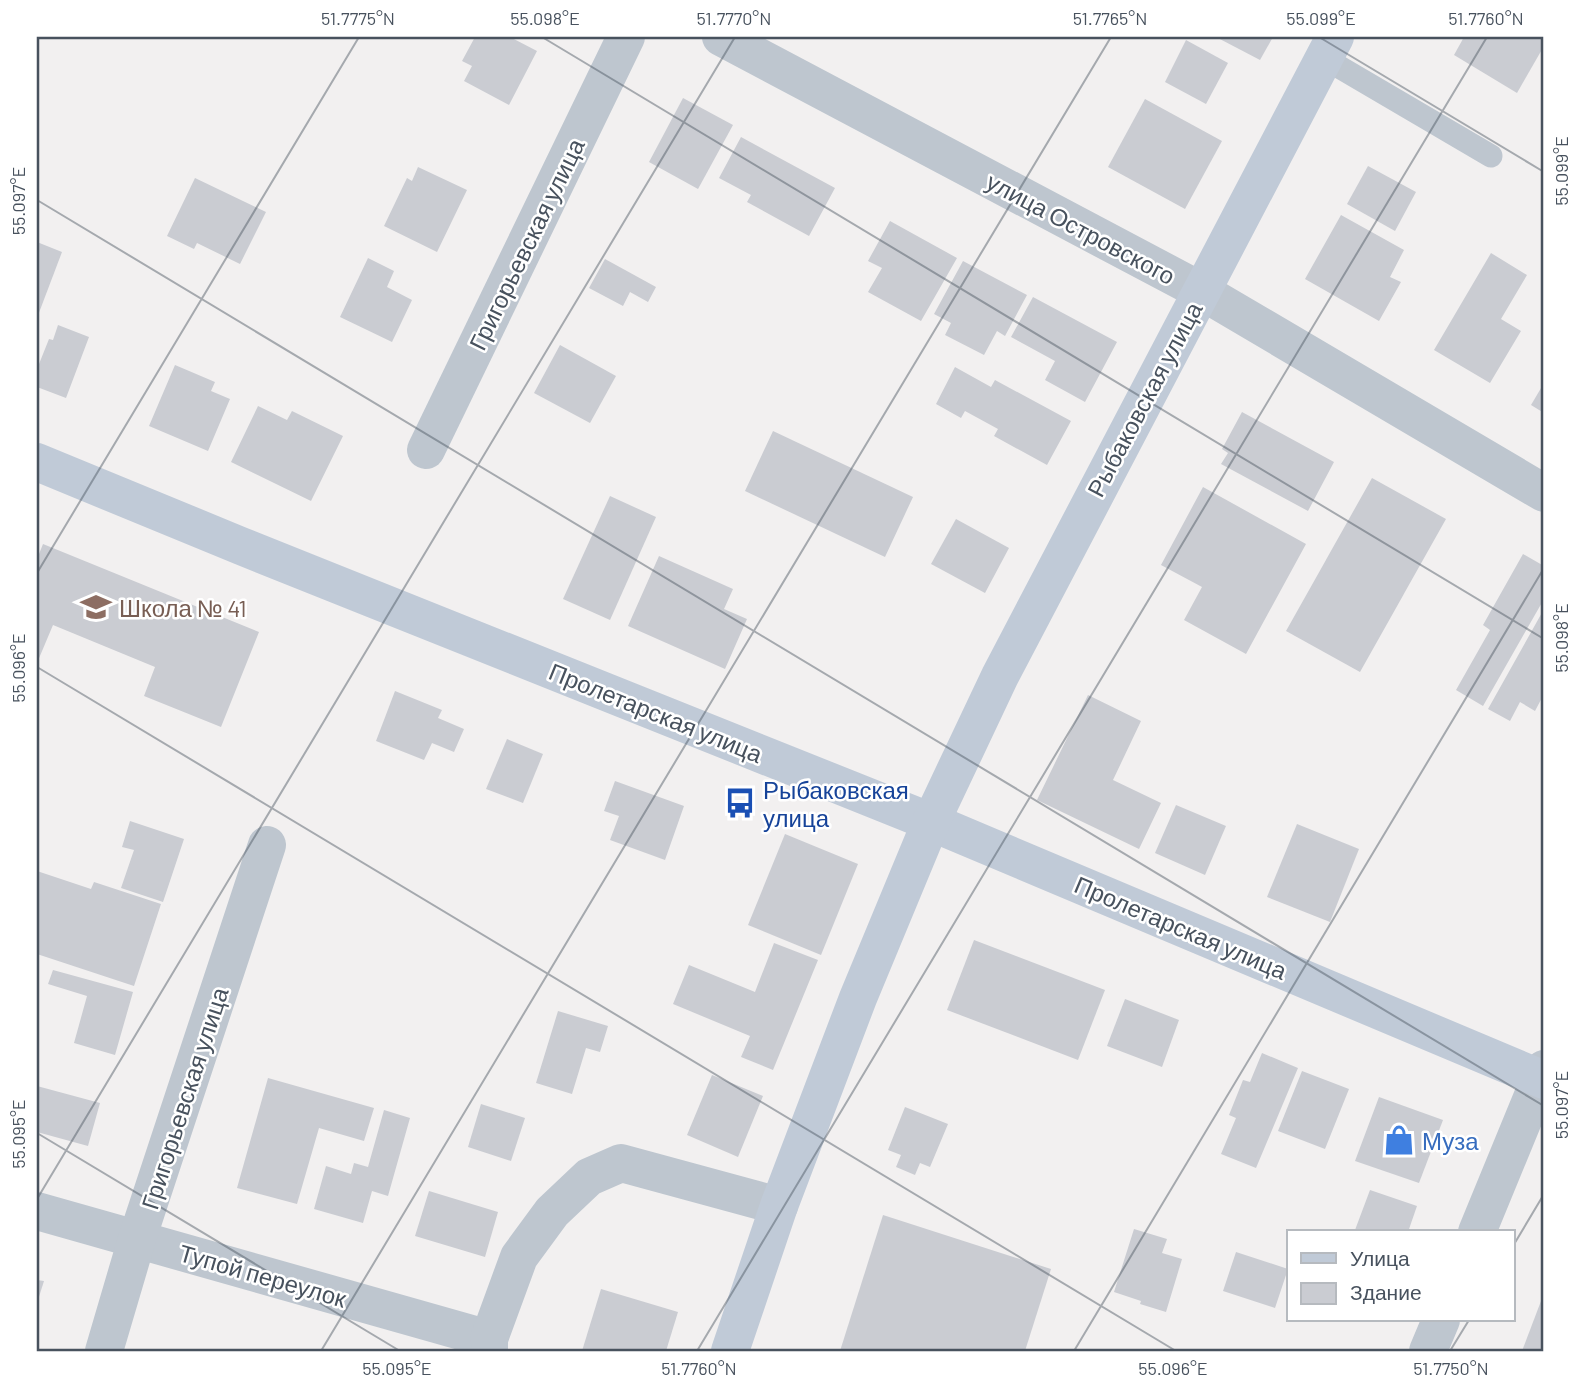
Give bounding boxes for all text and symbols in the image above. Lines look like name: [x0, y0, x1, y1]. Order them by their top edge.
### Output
text: 51.7775°N: [321, 7, 395, 29]
text: 55.098°E: [510, 7, 580, 29]
text: 51.7770°N: [697, 7, 771, 29]
text: 51.7765°N: [1073, 7, 1147, 29]
text: 55.099°E: [1286, 7, 1356, 29]
text: 51.7760°N: [1448, 7, 1524, 29]
street label: Григорьевская улица: [462, 133, 590, 355]
text: 55.099°E: [1550, 136, 1572, 206]
street label: улица Островского: [982, 166, 1180, 290]
text: 55.097°E: [7, 167, 29, 235]
street label: Рыбаковская улица: [1080, 296, 1208, 501]
school or university icon: Школа № 41: [79, 590, 113, 624]
place label: Школа № 41: [119, 593, 247, 622]
text: 55.098°E: [1550, 603, 1572, 673]
text: 55.096°E: [7, 633, 29, 703]
street label: Пролетарская улица: [545, 656, 768, 768]
place label: Рыбаковская улица: [763, 775, 909, 832]
bus stop icon: Рыбаковская улица: [723, 786, 757, 820]
street label: Пролетарская улица: [1071, 869, 1292, 985]
street label: Григорьевская улица: [134, 983, 234, 1213]
text: 55.097°E: [1550, 1071, 1572, 1139]
text: 55.095°E: [7, 1099, 29, 1169]
shop icon: Муза: [1382, 1123, 1416, 1157]
place label: Муза: [1422, 1126, 1479, 1155]
legend: [1287, 1230, 1514, 1322]
street label: Тупой переулок: [176, 1237, 350, 1313]
text: Улица: [1350, 1245, 1410, 1270]
text: Здание: [1350, 1279, 1422, 1304]
text: 55.095°E: [362, 1357, 432, 1379]
text: 51.7760°N: [661, 1357, 737, 1379]
text: 55.096°E: [1138, 1357, 1208, 1379]
text: 51.7750°N: [1413, 1357, 1489, 1379]

